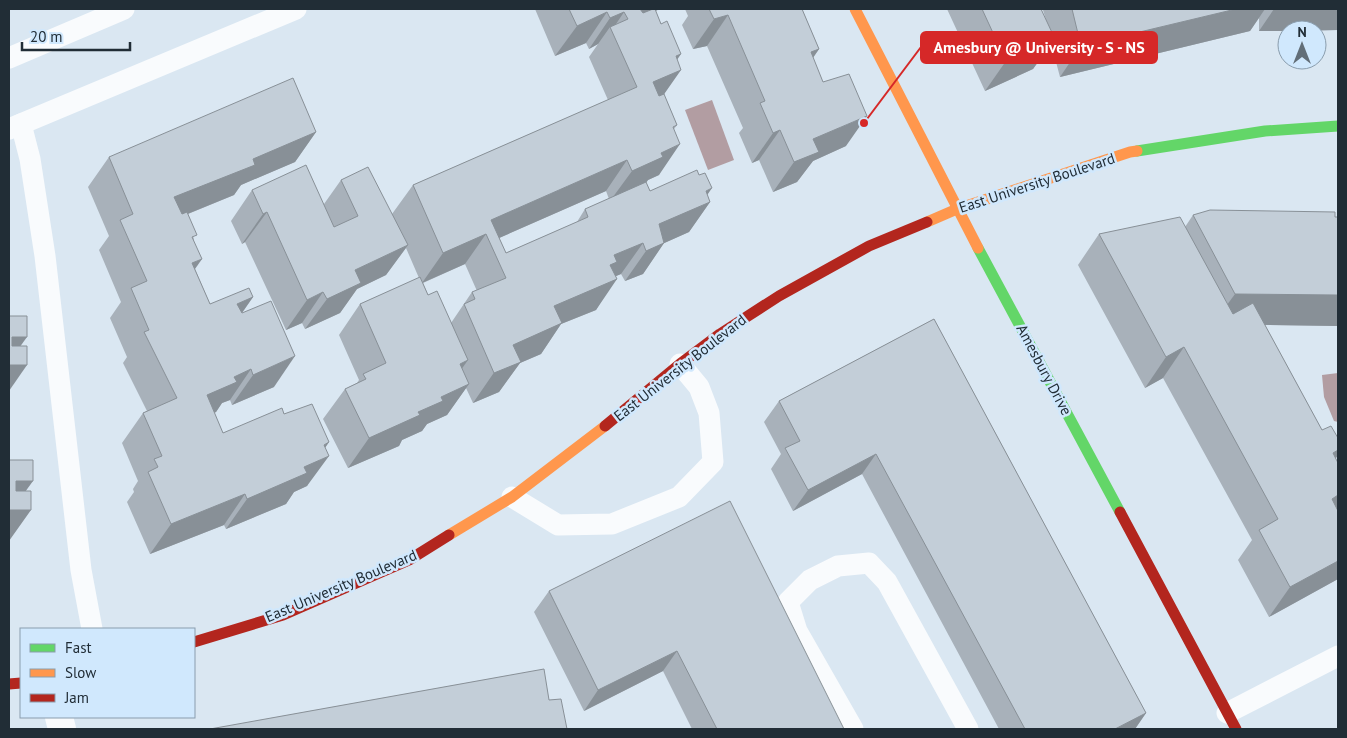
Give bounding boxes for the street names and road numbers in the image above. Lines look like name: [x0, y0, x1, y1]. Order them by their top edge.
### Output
street label: East University Boulevard: [956, 148, 1117, 217]
street label: East University Boulevard: [610, 310, 750, 425]
street label: Amesbury Drive: [1013, 321, 1076, 418]
street label: East University Boulevard: [262, 545, 420, 626]

